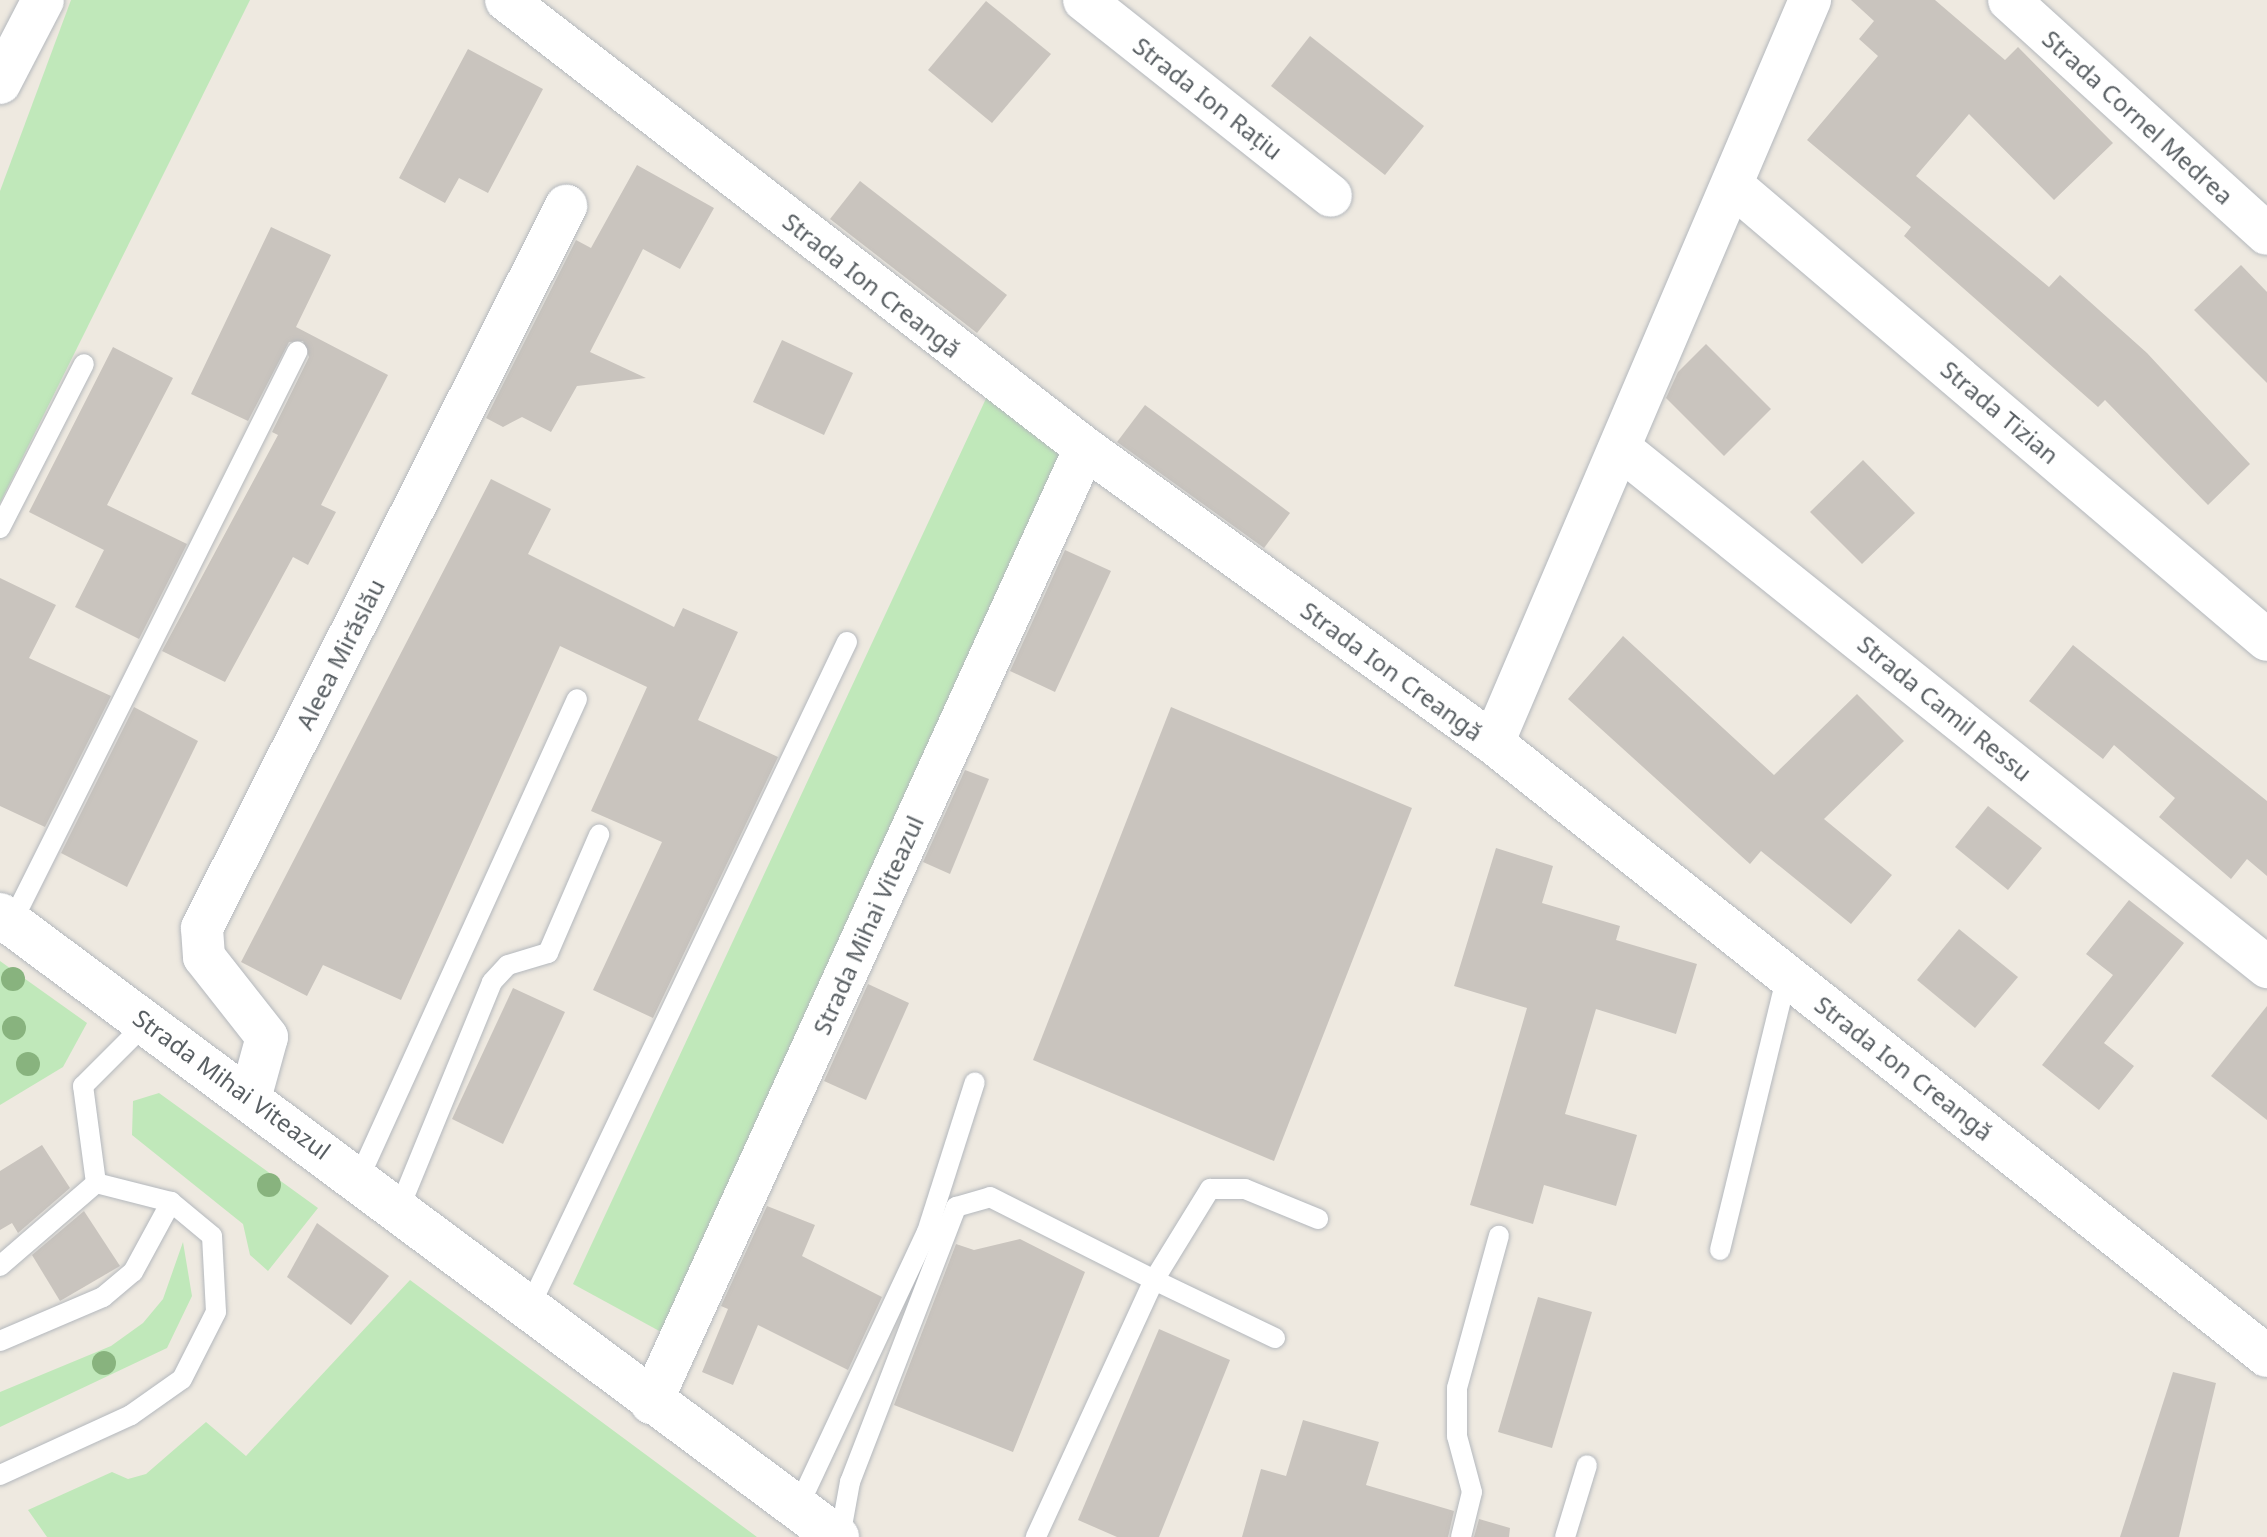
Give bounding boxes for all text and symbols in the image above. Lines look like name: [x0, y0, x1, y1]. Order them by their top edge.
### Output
street label: Strada Cornel Medrea: [2037, 24, 2239, 210]
street label: Strada Ion Rațiu: [1128, 31, 1288, 165]
street label: Strada Ion Creangă: [777, 207, 967, 363]
street label: Strada Tizian: [1935, 355, 2065, 469]
street label: Aleea Mirăslău: [290, 574, 390, 734]
street label: Strada Ion Creangă: [1296, 595, 1488, 747]
street label: Strada Camil Ressu: [1852, 629, 2038, 787]
street label: Strada Mihai Viteazul: [807, 811, 929, 1039]
street label: Strada Ion Creangă: [1809, 990, 1999, 1146]
street label: Strada Mihai Viteazul: [128, 1003, 336, 1165]

